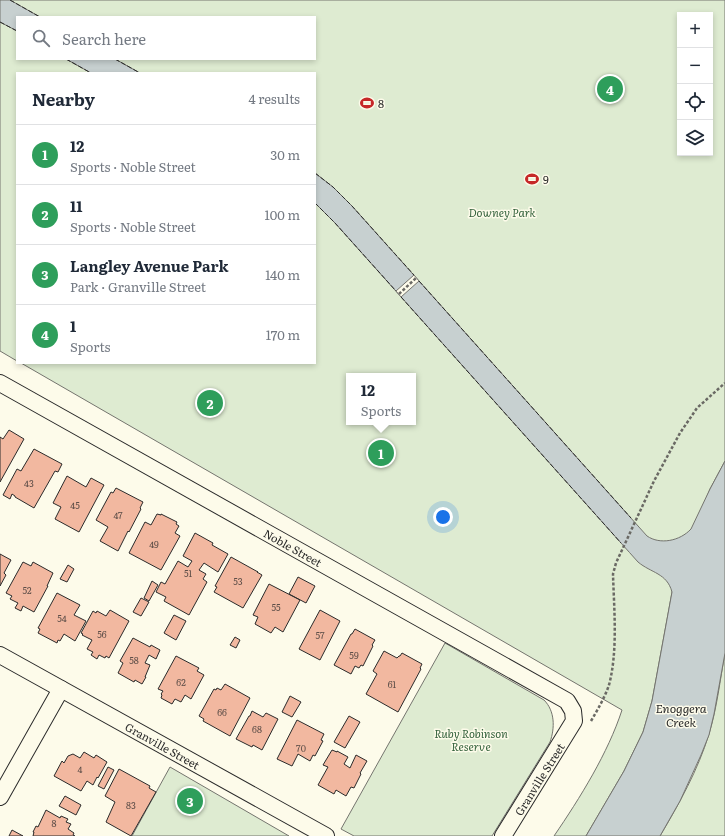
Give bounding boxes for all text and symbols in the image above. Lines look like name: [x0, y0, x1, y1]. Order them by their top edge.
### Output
map controls: [677, 12, 713, 156]
button: +: [677, 12, 713, 48]
search box: [16, 16, 316, 60]
icon: search: [30, 27, 52, 49]
text: Search here: [62, 27, 146, 50]
button: −: [677, 48, 713, 84]
pin: 4: [597, 74, 623, 104]
button: locate: [677, 84, 713, 120]
text: Nearby: [32, 86, 95, 111]
text: 4 results: [249, 89, 300, 108]
sports icon: 8: [359, 95, 375, 111]
place label: 8: [378, 95, 384, 111]
button: layers: [677, 120, 713, 156]
text: 12: [70, 134, 84, 157]
text: 1: [42, 145, 48, 164]
text: 30 m: [270, 145, 300, 164]
text: Sports · Noble Street: [70, 157, 196, 176]
sports icon: 9: [524, 171, 540, 187]
place label: 9: [543, 171, 549, 187]
text: 11: [70, 194, 82, 217]
park label: Downey Park: [468, 204, 536, 220]
text: 2: [42, 205, 48, 224]
text: 100 m: [264, 205, 300, 224]
text: Sports · Noble Street: [70, 217, 196, 236]
text: Langley Avenue Park: [70, 254, 229, 277]
text: 3: [41, 265, 49, 284]
text: 140 m: [265, 265, 300, 284]
text: Park · Granville Street: [70, 277, 206, 296]
text: 1: [70, 314, 76, 337]
text: 4: [41, 325, 49, 344]
text: 170 m: [266, 325, 300, 344]
text: Sports: [70, 337, 110, 356]
popup: [346, 373, 416, 425]
text: 12: [361, 378, 375, 401]
pin: 2: [197, 388, 223, 418]
text: Sports: [361, 401, 401, 420]
pin: 1: [368, 438, 394, 468]
house number: 43: [24, 476, 34, 490]
house number: 45: [70, 498, 80, 512]
your location: [433, 507, 453, 527]
house number: 47: [113, 508, 123, 522]
street label: Noble Street: [261, 525, 325, 570]
house number: 49: [149, 537, 159, 551]
house number: 51: [184, 566, 192, 580]
house number: 53: [233, 574, 243, 588]
house number: 52: [22, 583, 32, 597]
house number: 55: [271, 600, 281, 614]
house number: 54: [57, 611, 67, 625]
house number: 56: [97, 627, 107, 641]
house number: 57: [315, 628, 325, 642]
house number: 59: [349, 648, 359, 662]
house number: 58: [129, 653, 139, 667]
house number: 62: [176, 675, 186, 689]
house number: 61: [388, 677, 397, 691]
water label: Enoggera Creek: [655, 699, 707, 731]
house number: 66: [217, 705, 227, 719]
street label: Granville Street: [122, 718, 203, 773]
house number: 68: [252, 722, 262, 736]
park label: Ruby Robinson Reserve: [434, 725, 508, 754]
street label: Granville Street: [510, 739, 568, 818]
house number: 70: [296, 741, 306, 755]
house number: 4: [78, 762, 83, 776]
pin: 3: [177, 786, 203, 816]
house number: 83: [126, 798, 136, 812]
house number: 8: [52, 816, 57, 830]

